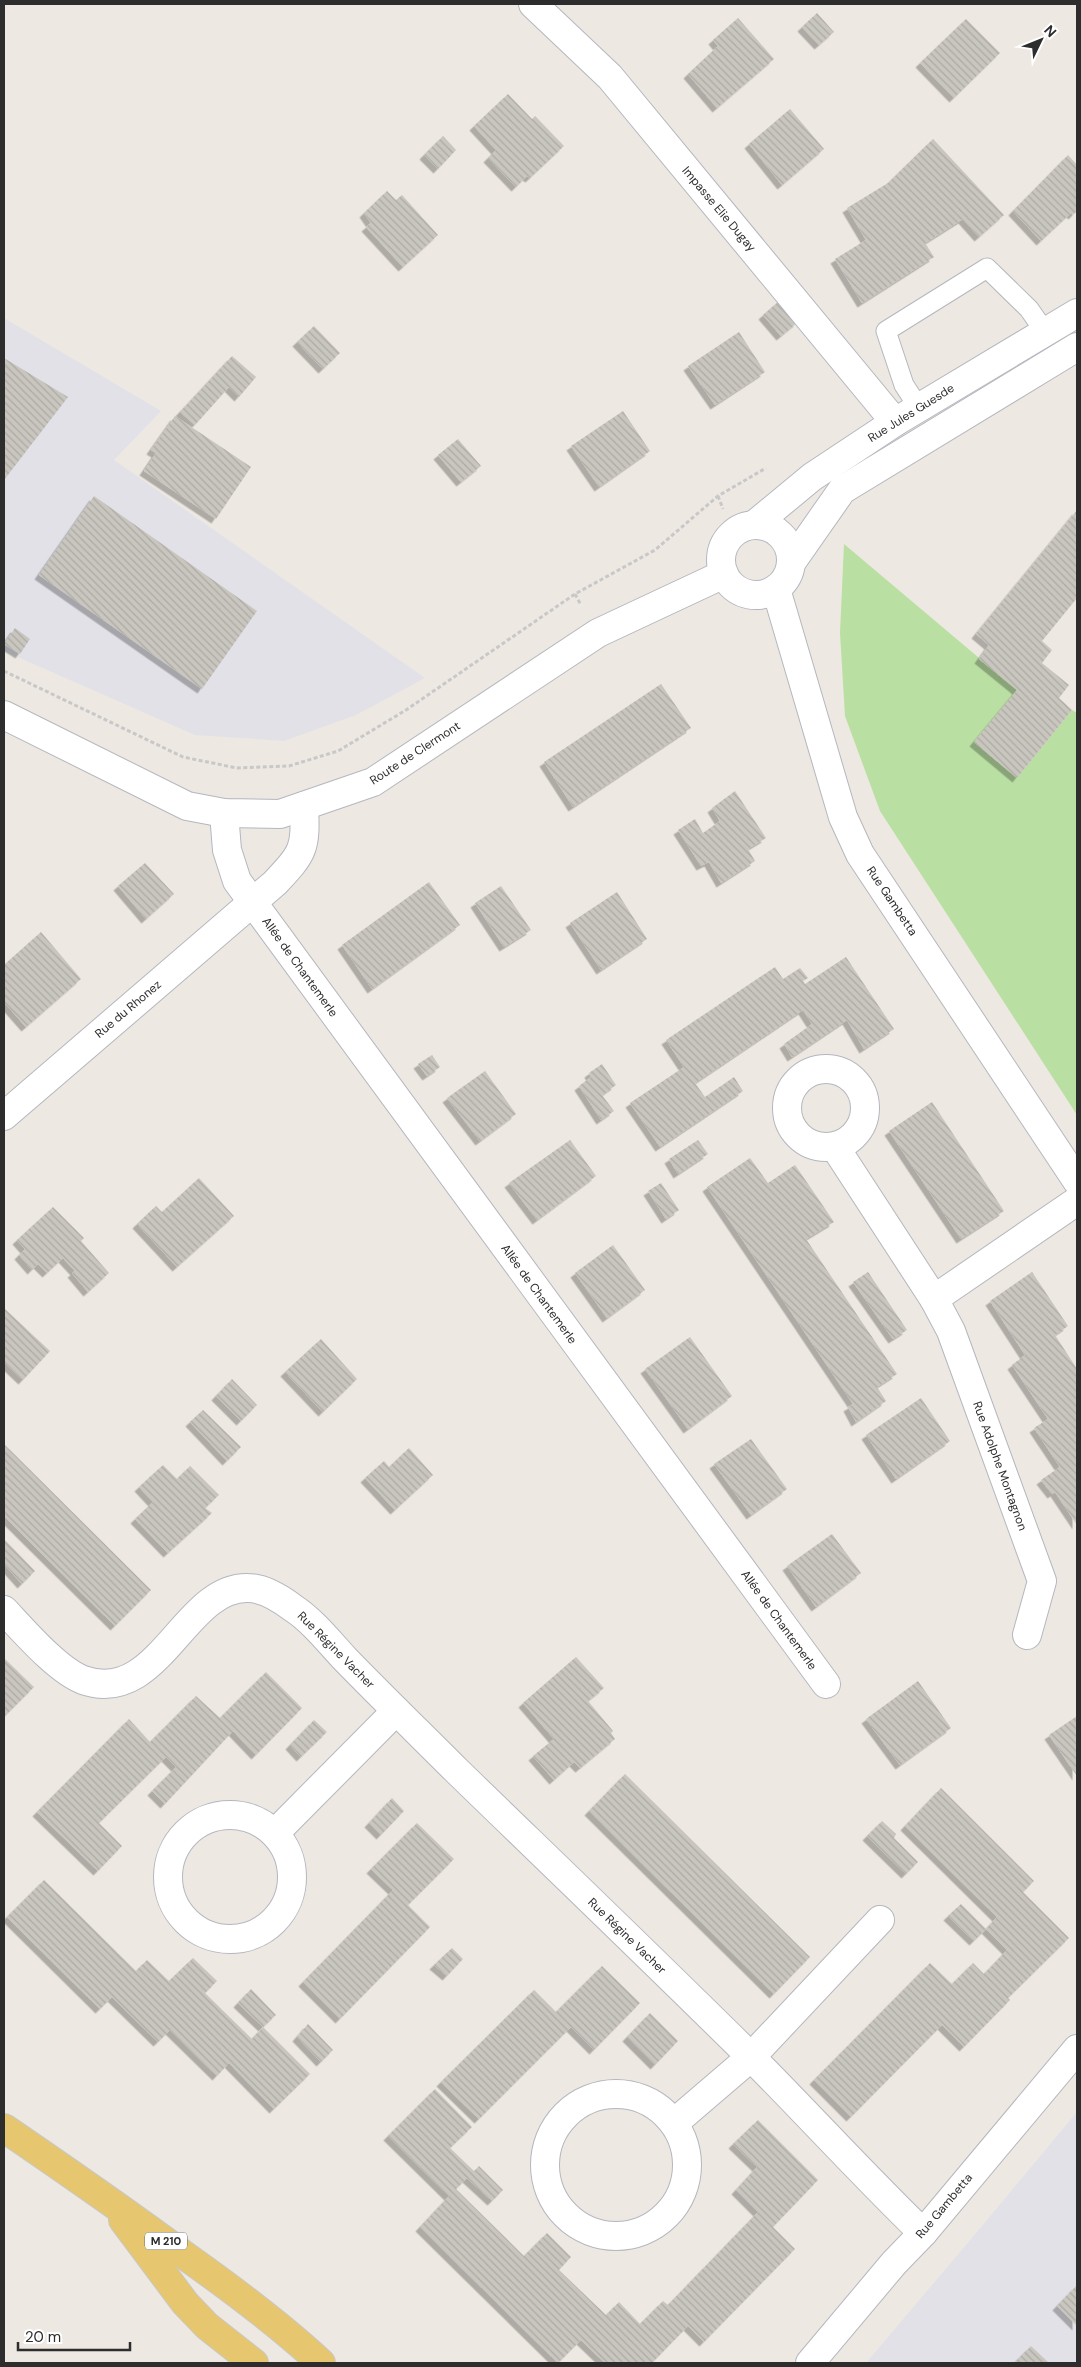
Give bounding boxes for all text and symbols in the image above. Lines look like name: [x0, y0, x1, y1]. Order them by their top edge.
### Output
north arrow: [1016, 15, 1066, 65]
text: N: [1040, 21, 1061, 41]
street label: Impasse Elie Dugay: [679, 163, 760, 255]
street label: Rue Jules Guesde: [865, 380, 957, 446]
street label: Route de Clermont: [367, 718, 464, 788]
street label: Rue Gambetta: [863, 863, 921, 939]
street label: Allée de Chantemerle: [258, 914, 342, 1020]
street label: Rue du Rhonez: [91, 977, 165, 1041]
street label: Allée de Chantemerle: [497, 1241, 581, 1347]
street label: Rue Adolphe Montagnon: [969, 1399, 1031, 1533]
street label: Allée de Chantemerle: [737, 1567, 821, 1673]
street label: Rue Régine Vacher: [294, 1608, 378, 1692]
street label: Rue Régine Vacher: [584, 1894, 670, 1978]
street label: Rue Gambetta: [912, 2170, 976, 2242]
road number: M 210: [145, 2232, 187, 2250]
scale bar: [18, 2320, 130, 2352]
text: 20 m: [25, 2327, 61, 2347]

